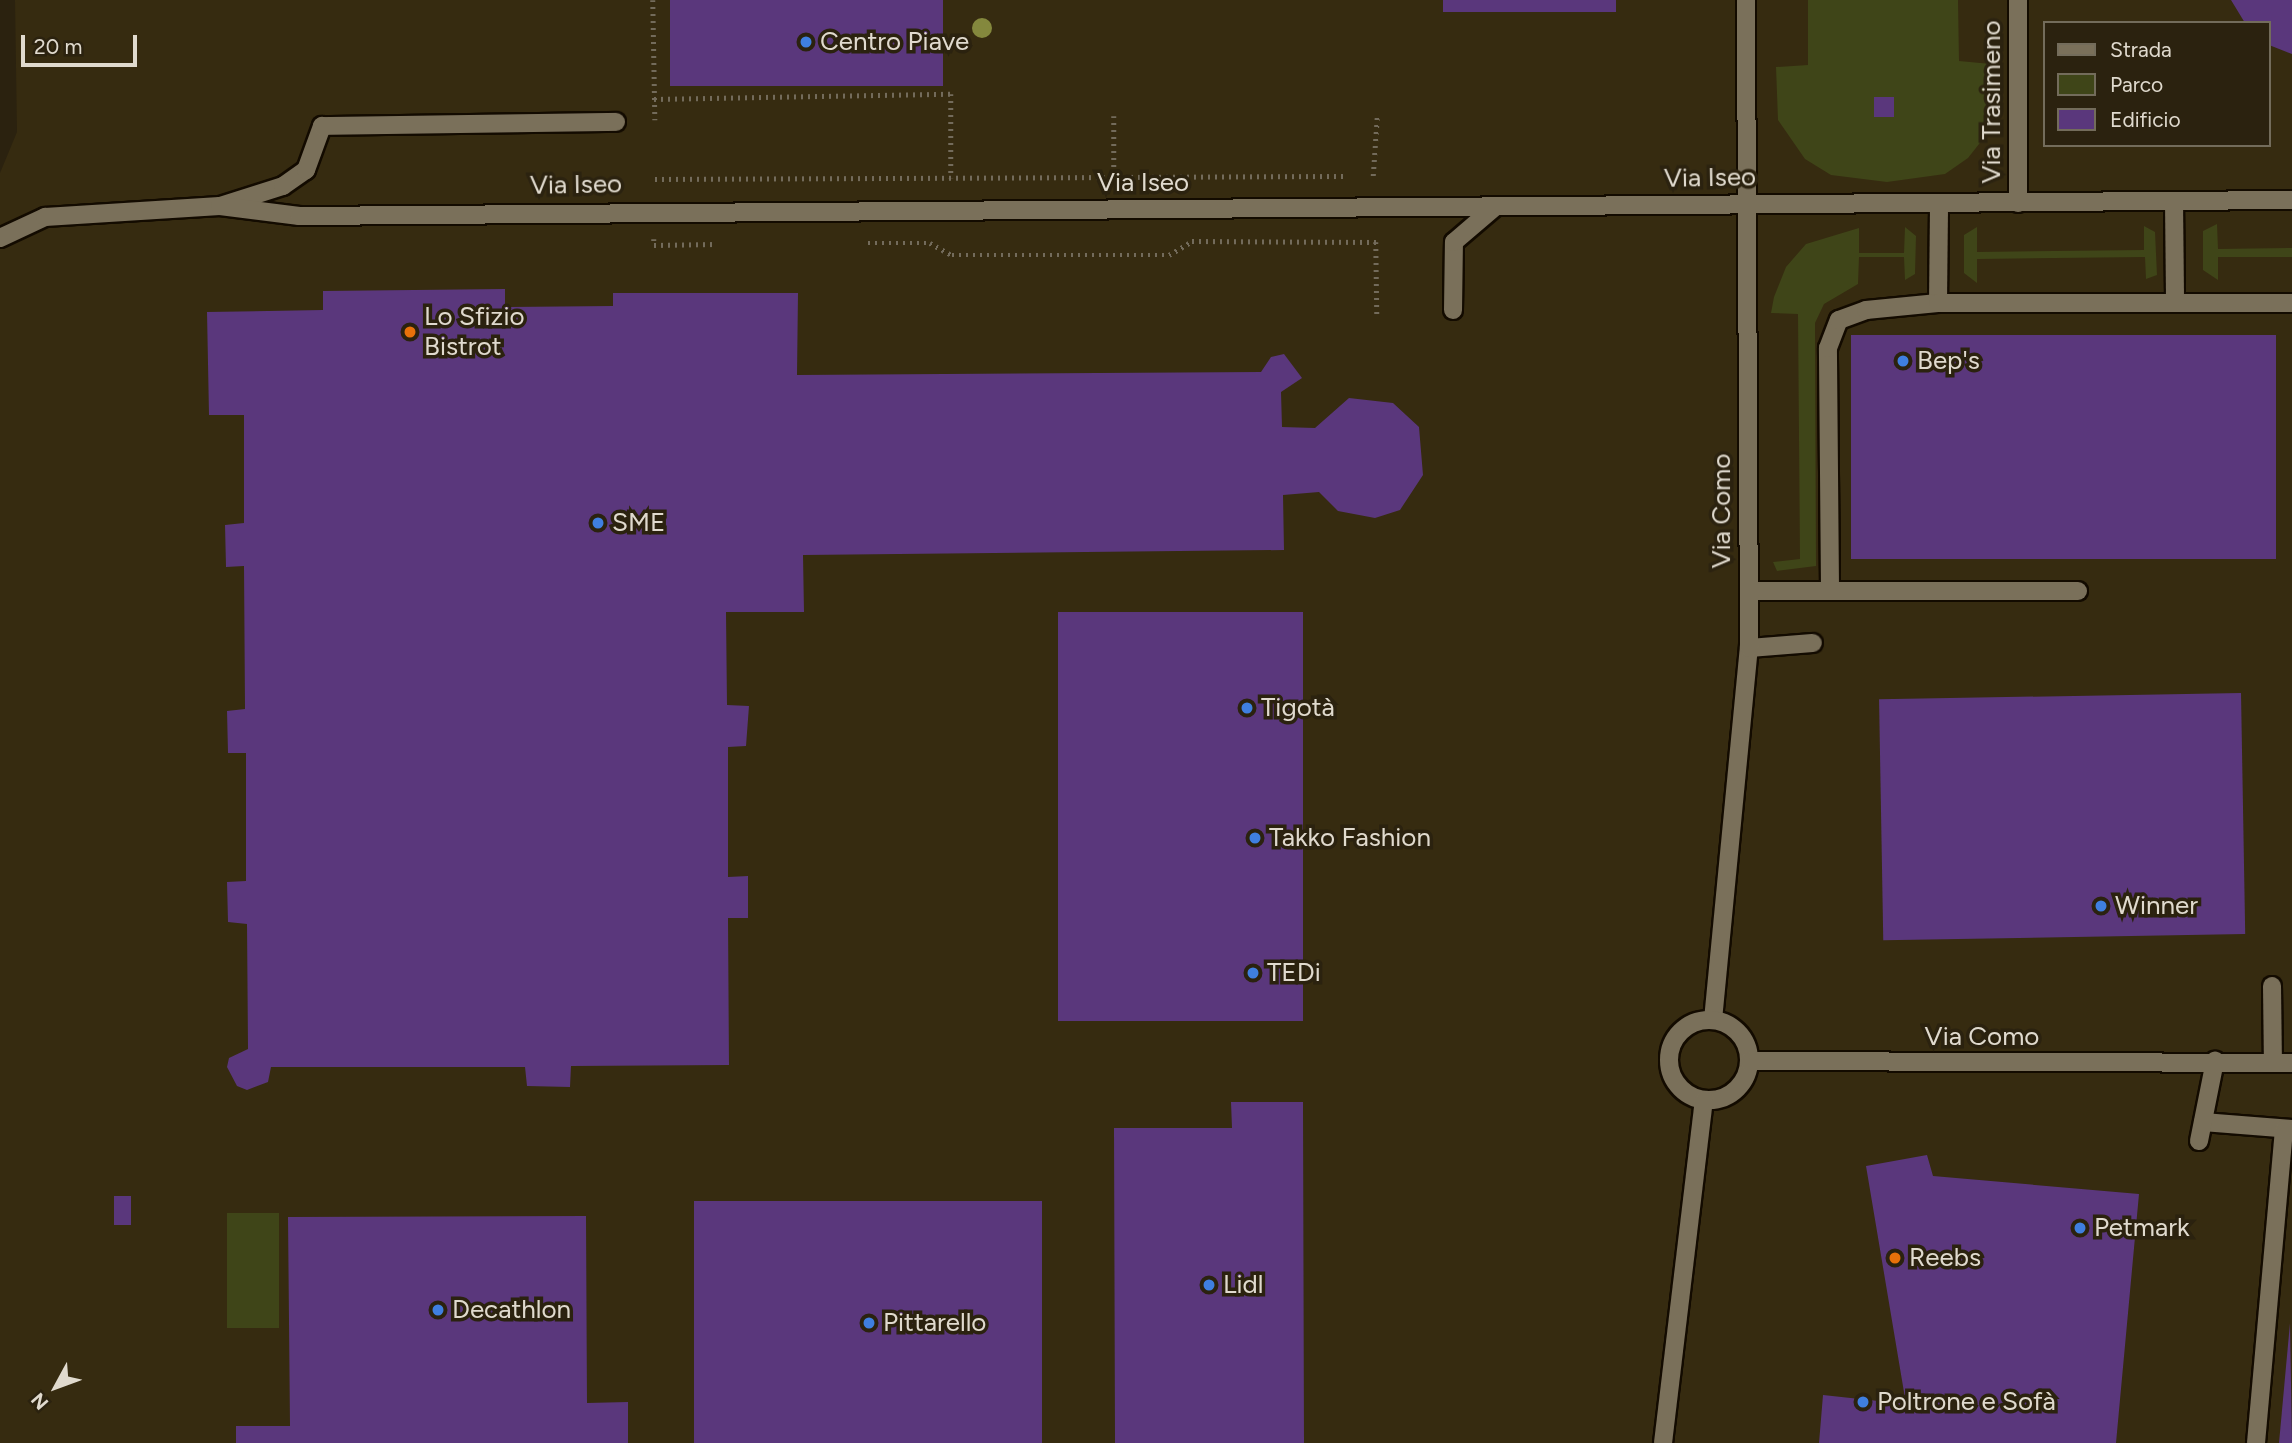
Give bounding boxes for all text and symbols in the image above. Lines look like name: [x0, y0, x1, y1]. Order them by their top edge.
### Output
scale bar: [24, 21, 140, 65]
street label: Via Trasimeno: [1976, 21, 2008, 183]
legend: [2044, 21, 2271, 147]
place label: Centro Piave: [820, 26, 969, 58]
text: 20 m: [34, 34, 82, 59]
marker: Centro Piave: [798, 34, 814, 50]
text: Strada: [2110, 37, 2172, 62]
text: Parco: [2110, 72, 2163, 97]
text: Edificio: [2110, 107, 2181, 132]
street label: Via Iseo: [1664, 162, 1756, 194]
street label: Via Iseo: [1097, 167, 1189, 199]
street label: Via Iseo: [530, 169, 622, 201]
place label: Lo Sfizio Bistrot: [424, 301, 524, 362]
marker: Lo Sfizio Bistrot: [402, 324, 418, 340]
place label: Bep's: [1917, 345, 1980, 377]
marker: Bep's: [1895, 353, 1911, 369]
street label: Via Como: [1706, 454, 1738, 568]
place label: SME: [612, 507, 665, 539]
marker: SME: [590, 515, 606, 531]
place label: Tigotà: [1261, 692, 1335, 724]
marker: Tigotà: [1239, 700, 1255, 716]
place label: Takko Fashion: [1269, 822, 1431, 854]
marker: Takko Fashion: [1247, 830, 1263, 846]
place label: Winner: [2115, 890, 2198, 922]
marker: Winner: [2093, 898, 2109, 914]
place label: TEDi: [1267, 957, 1321, 989]
marker: TEDi: [1245, 965, 1261, 981]
street label: Via Como: [1925, 1021, 2039, 1053]
place label: Petmark: [2094, 1212, 2190, 1244]
marker: Petmark: [2072, 1220, 2088, 1236]
place label: Reebs: [1909, 1242, 1981, 1274]
marker: Reebs: [1887, 1250, 1903, 1266]
place label: Lidl: [1223, 1269, 1264, 1301]
marker: Lidl: [1201, 1277, 1217, 1293]
place label: Decathlon: [452, 1294, 571, 1326]
marker: Decathlon: [430, 1302, 446, 1318]
place label: Pittarello: [883, 1307, 986, 1339]
marker: Pittarello: [861, 1315, 877, 1331]
north arrow: [21, 1352, 91, 1422]
place label: Poltrone e Sofà: [1877, 1386, 2056, 1418]
text: N: [26, 1388, 53, 1414]
marker: Poltrone e Sofà: [1855, 1394, 1871, 1410]

